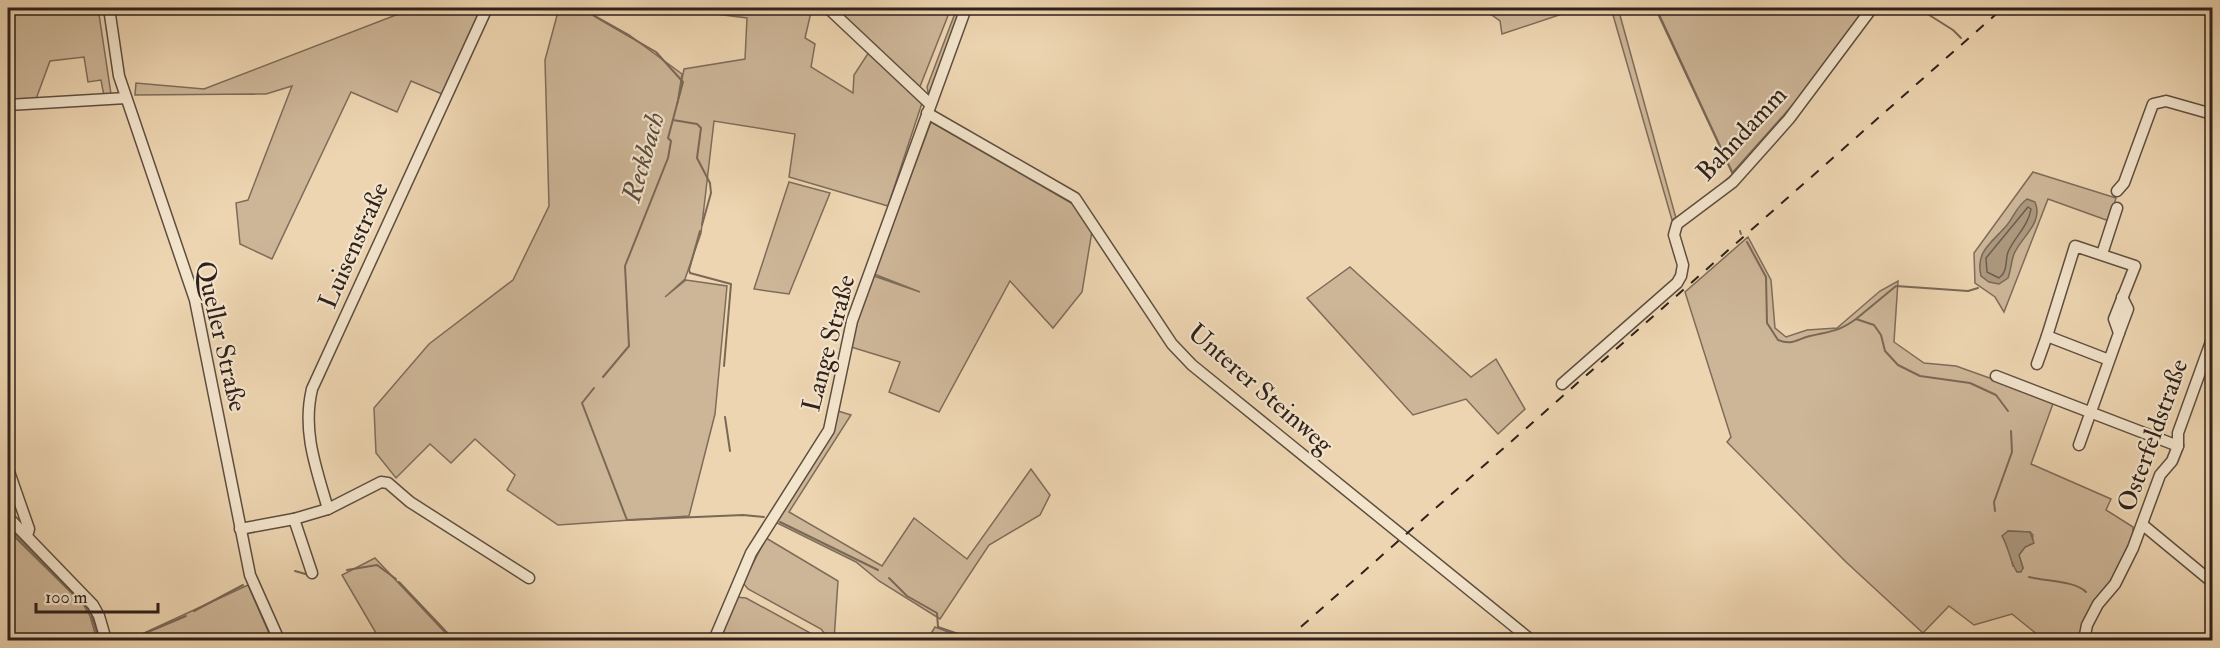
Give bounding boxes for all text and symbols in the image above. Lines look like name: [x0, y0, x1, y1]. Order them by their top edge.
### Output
street label: Bahndamm: [1690, 79, 1794, 188]
water label: Reckbach: [615, 109, 672, 207]
street label: Luisenstraße: [312, 177, 396, 314]
street label: Queller Straße: [188, 258, 254, 415]
street label: Lange Straße: [795, 271, 863, 415]
street label: Unterer Steinweg: [1181, 317, 1341, 462]
street label: Osterfeldstraße: [2111, 354, 2195, 516]
scale bar: [36, 576, 158, 614]
text: 100 m: [45, 586, 88, 609]

